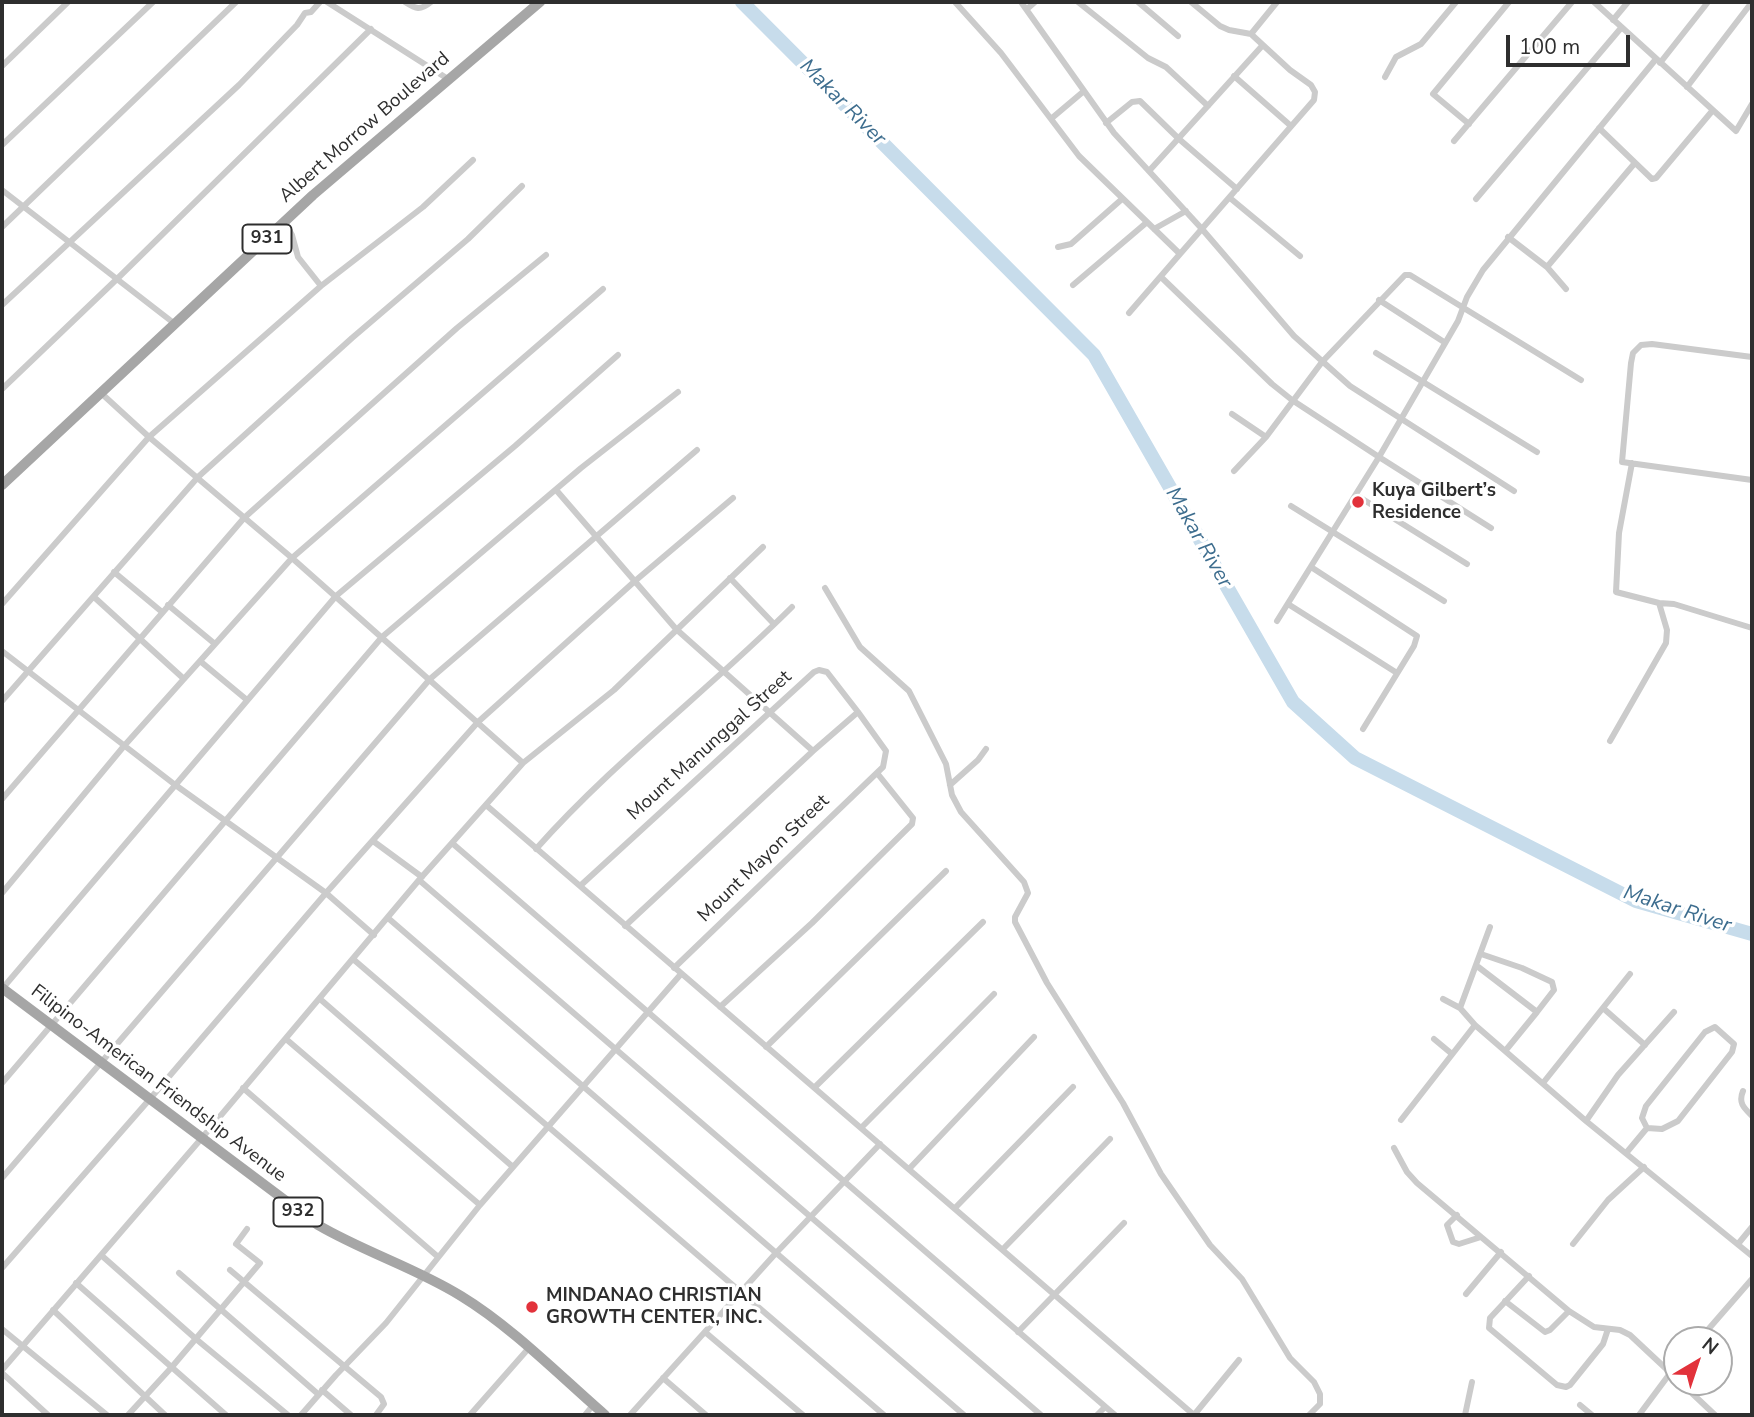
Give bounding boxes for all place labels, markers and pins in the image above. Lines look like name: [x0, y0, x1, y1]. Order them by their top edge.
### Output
place label: Kuya Gilbert’s Residence: [1372, 480, 1496, 524]
marker: Kuya Gilbert’s Residence: [1350, 494, 1366, 510]
place label: MINDANAO CHRISTIAN GROWTH CENTER, INC.: [546, 1285, 762, 1329]
marker: MINDANAO CHRISTIAN GROWTH CENTER, INC.: [524, 1299, 540, 1315]

